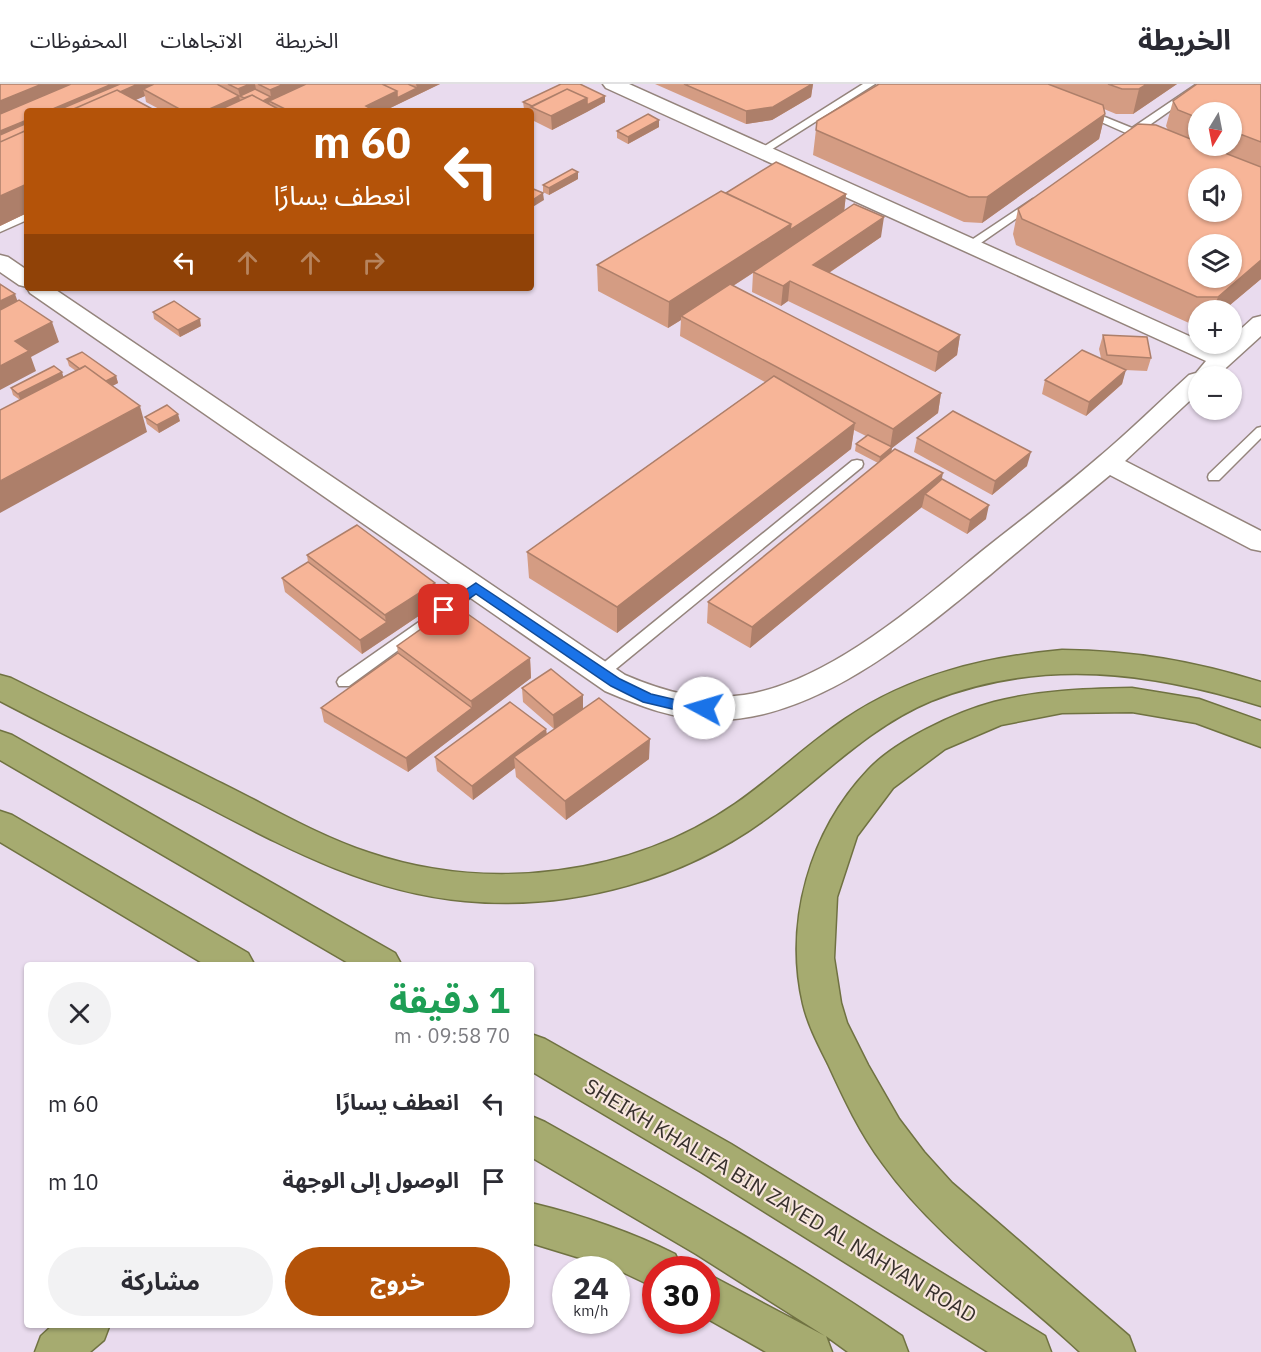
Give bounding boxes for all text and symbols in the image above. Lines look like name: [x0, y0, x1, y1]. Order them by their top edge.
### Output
text: الخريطة: [1138, 21, 1231, 58]
text: المحفوظات: [30, 26, 127, 54]
text: الاتجاهات: [160, 26, 242, 54]
text: الخريطة: [275, 26, 338, 54]
north arrow: [1188, 102, 1242, 156]
map controls: [1188, 102, 1242, 420]
text: 60 m: [313, 115, 411, 170]
icon: left: [432, 132, 510, 210]
button: sound: [1188, 168, 1242, 222]
text: انعطف يسارًا: [274, 177, 411, 212]
button: layers: [1188, 234, 1242, 288]
icon: left: [168, 246, 201, 279]
icon: ahead: [231, 246, 264, 279]
icon: ahead: [294, 246, 327, 279]
icon: right: [357, 246, 390, 279]
button: +: [1188, 300, 1242, 354]
button: −: [1188, 366, 1242, 420]
pin: [418, 584, 469, 635]
icon: arrive: [427, 593, 460, 626]
position arrow: [672, 676, 736, 740]
text: 1 دقيقة: [389, 976, 510, 1023]
button: close: [48, 982, 111, 1045]
text: 70 m · 09:58: [394, 1022, 510, 1049]
street label: SHEIKH KHALIFA BIN ZAYED AL NAHYAN ROAD: [580, 1071, 982, 1329]
text: انعطف يسارًا: [336, 1087, 459, 1116]
icon: left: [477, 1087, 510, 1120]
text: 60 m: [48, 1089, 99, 1118]
text: الوصول إلى الوجهة: [282, 1165, 459, 1194]
icon: arrive: [477, 1165, 510, 1198]
text: 10 m: [48, 1167, 99, 1196]
button: مشاركة: [48, 1247, 273, 1316]
button: خروج: [285, 1247, 510, 1316]
speed limit sign: 30: [642, 1256, 720, 1334]
text: 24: [573, 1268, 609, 1307]
text: km/h: [573, 1301, 609, 1320]

